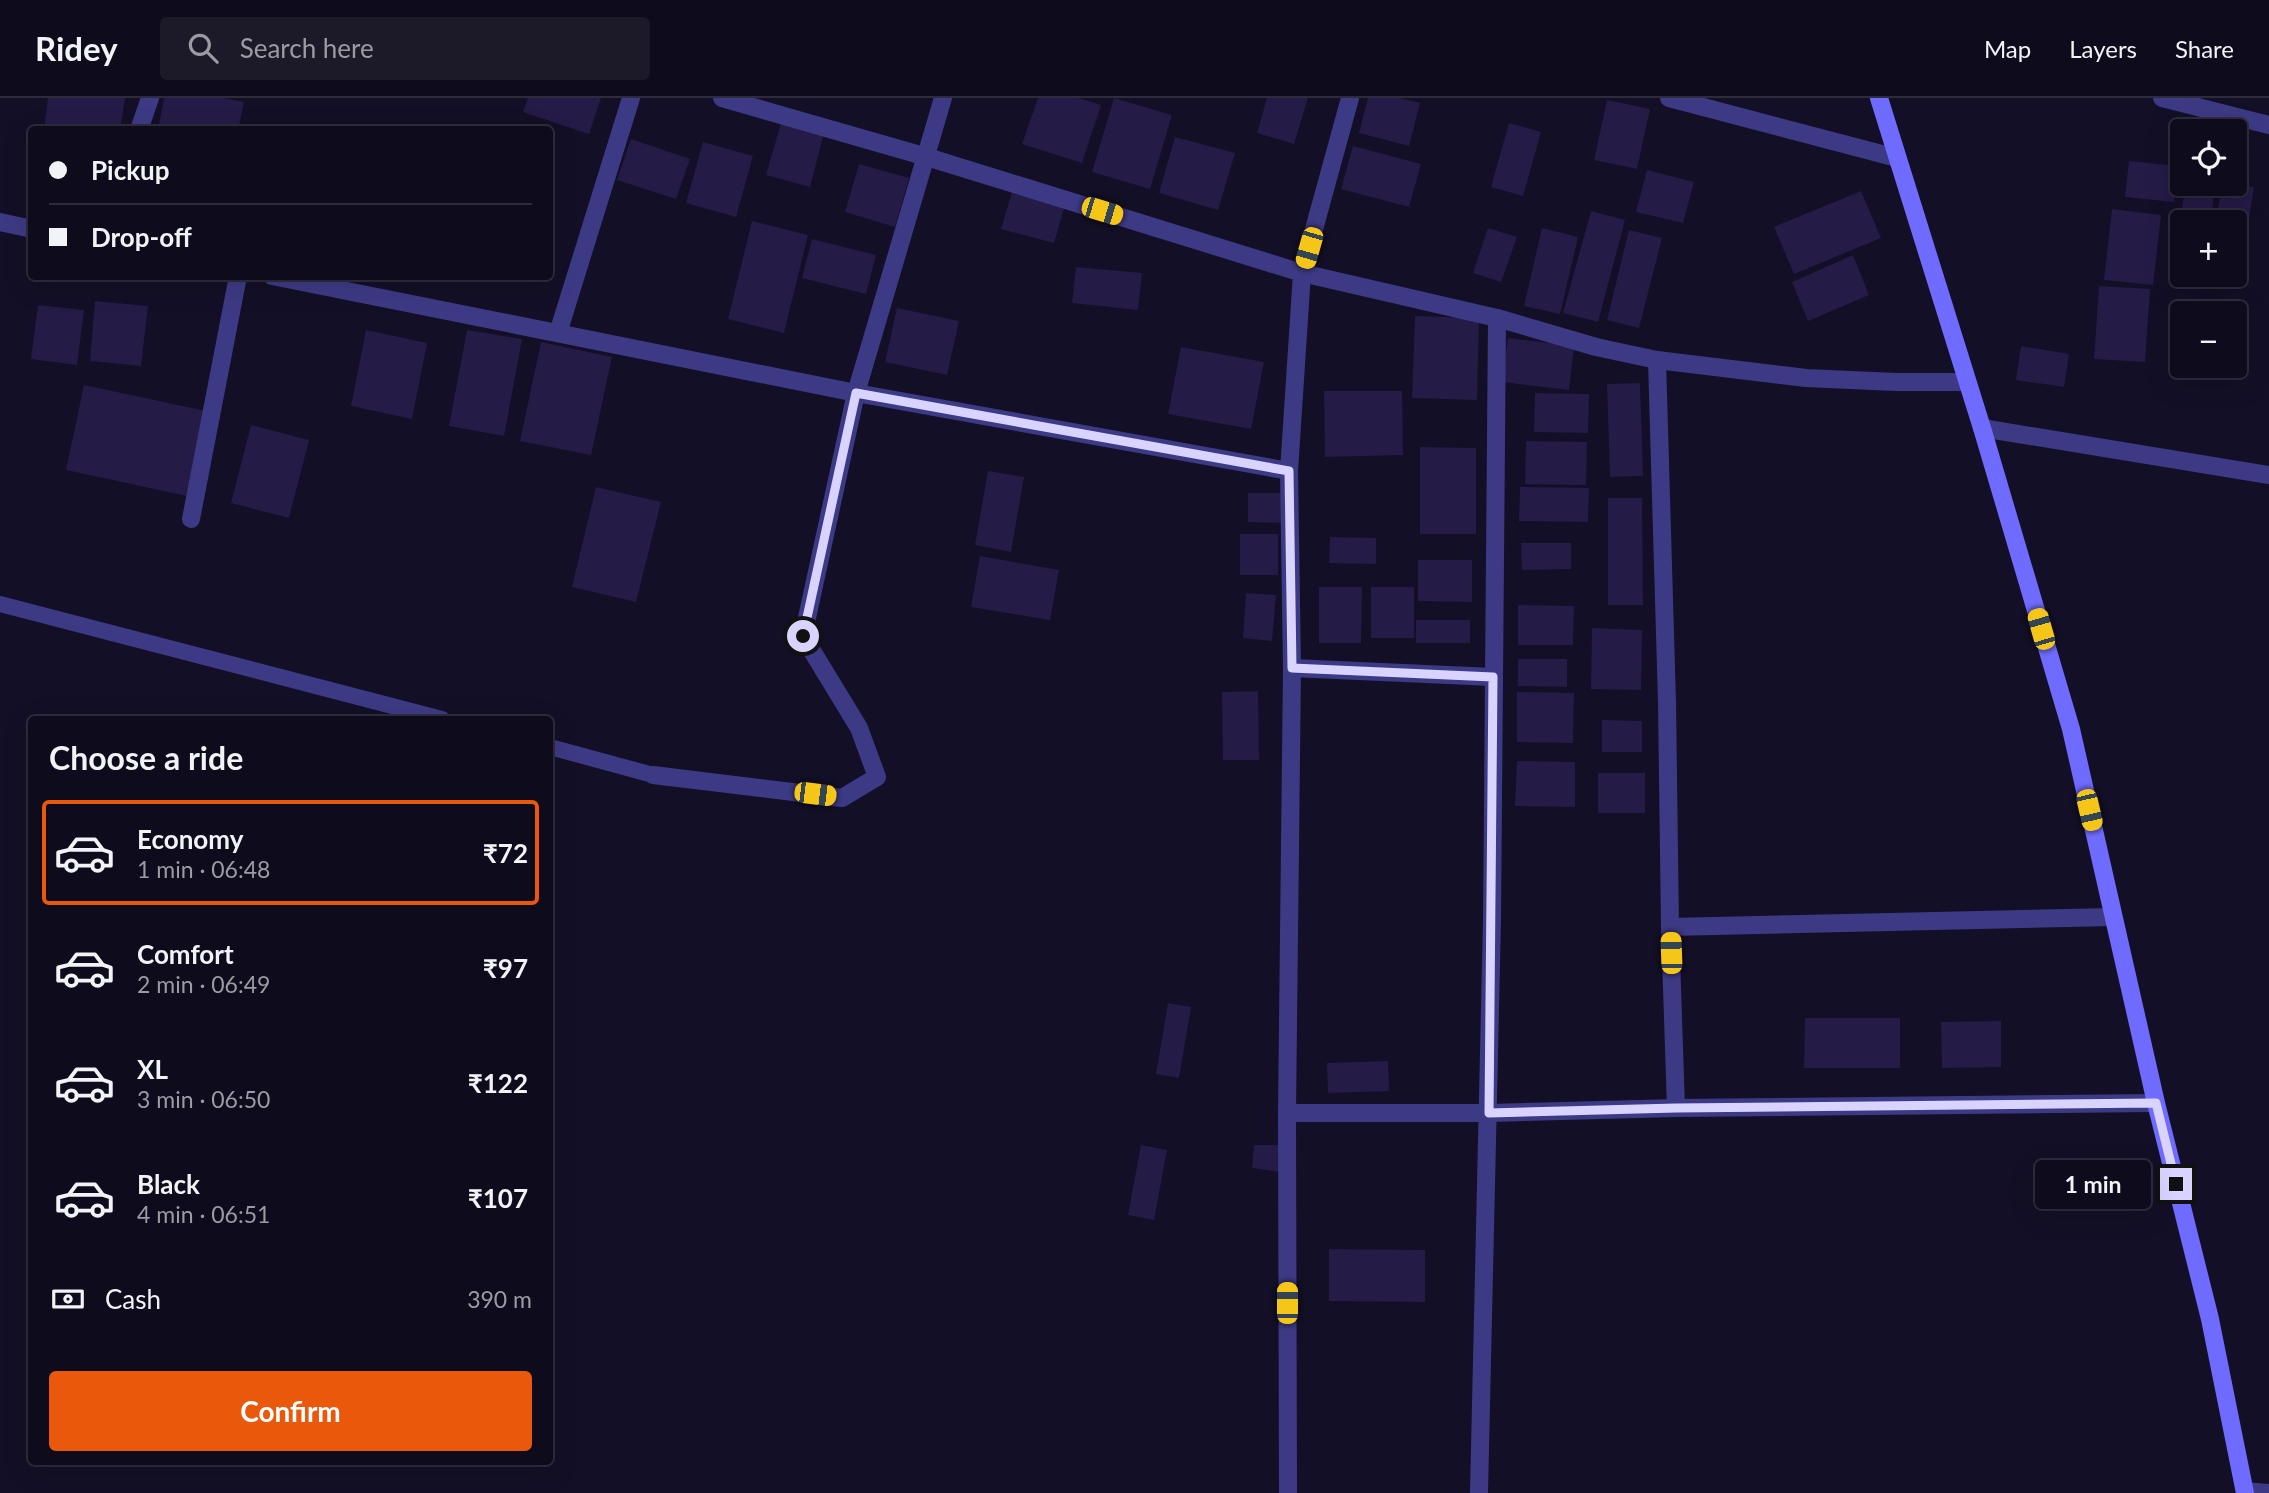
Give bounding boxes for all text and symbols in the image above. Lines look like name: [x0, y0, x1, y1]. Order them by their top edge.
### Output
search box: [160, 17, 650, 80]
text: Ridey: [35, 28, 118, 68]
icon: search: [184, 29, 222, 67]
text: Search here: [240, 32, 374, 64]
text: Map: [1984, 34, 2031, 63]
text: Layers: [2069, 34, 2137, 63]
text: Share: [2175, 34, 2234, 63]
map controls: [2170, 119, 2247, 378]
button: locate: [2170, 119, 2247, 196]
text: Pickup: [91, 154, 170, 186]
car: [1079, 195, 1126, 227]
button: +: [2170, 210, 2247, 287]
text: Drop-off: [91, 221, 192, 253]
car: [1294, 225, 1325, 271]
button: −: [2170, 301, 2247, 378]
car: [2026, 606, 2057, 652]
route start: [787, 620, 819, 652]
text: Choose a ride: [49, 738, 243, 777]
car: [793, 781, 838, 807]
car: [2075, 787, 2104, 833]
icon: car: [53, 821, 116, 884]
text: Economy: [137, 823, 243, 855]
text: ₹72: [483, 837, 528, 869]
text: 1 min · 06:48: [137, 855, 270, 883]
car: [1660, 932, 1683, 974]
icon: car: [53, 936, 116, 999]
text: Comfort: [137, 938, 234, 970]
text: ₹97: [483, 952, 528, 984]
text: 2 min · 06:49: [137, 970, 270, 998]
icon: car: [53, 1051, 116, 1114]
text: XL: [137, 1053, 168, 1085]
text: ₹122: [468, 1067, 528, 1099]
text: 3 min · 06:50: [137, 1085, 270, 1113]
callout: 1 min: [2036, 1160, 2152, 1208]
icon: car: [53, 1166, 116, 1229]
text: Black: [137, 1168, 200, 1200]
route end: [2160, 1168, 2192, 1200]
text: 1 min: [2064, 1170, 2122, 1198]
text: ₹107: [468, 1182, 528, 1214]
text: 4 min · 06:51: [137, 1200, 270, 1228]
icon: cash: [49, 1280, 87, 1318]
car: [1277, 1282, 1298, 1324]
text: Cash: [105, 1283, 161, 1315]
text: 390 m: [467, 1285, 532, 1313]
button: Confirm: [49, 1371, 532, 1451]

